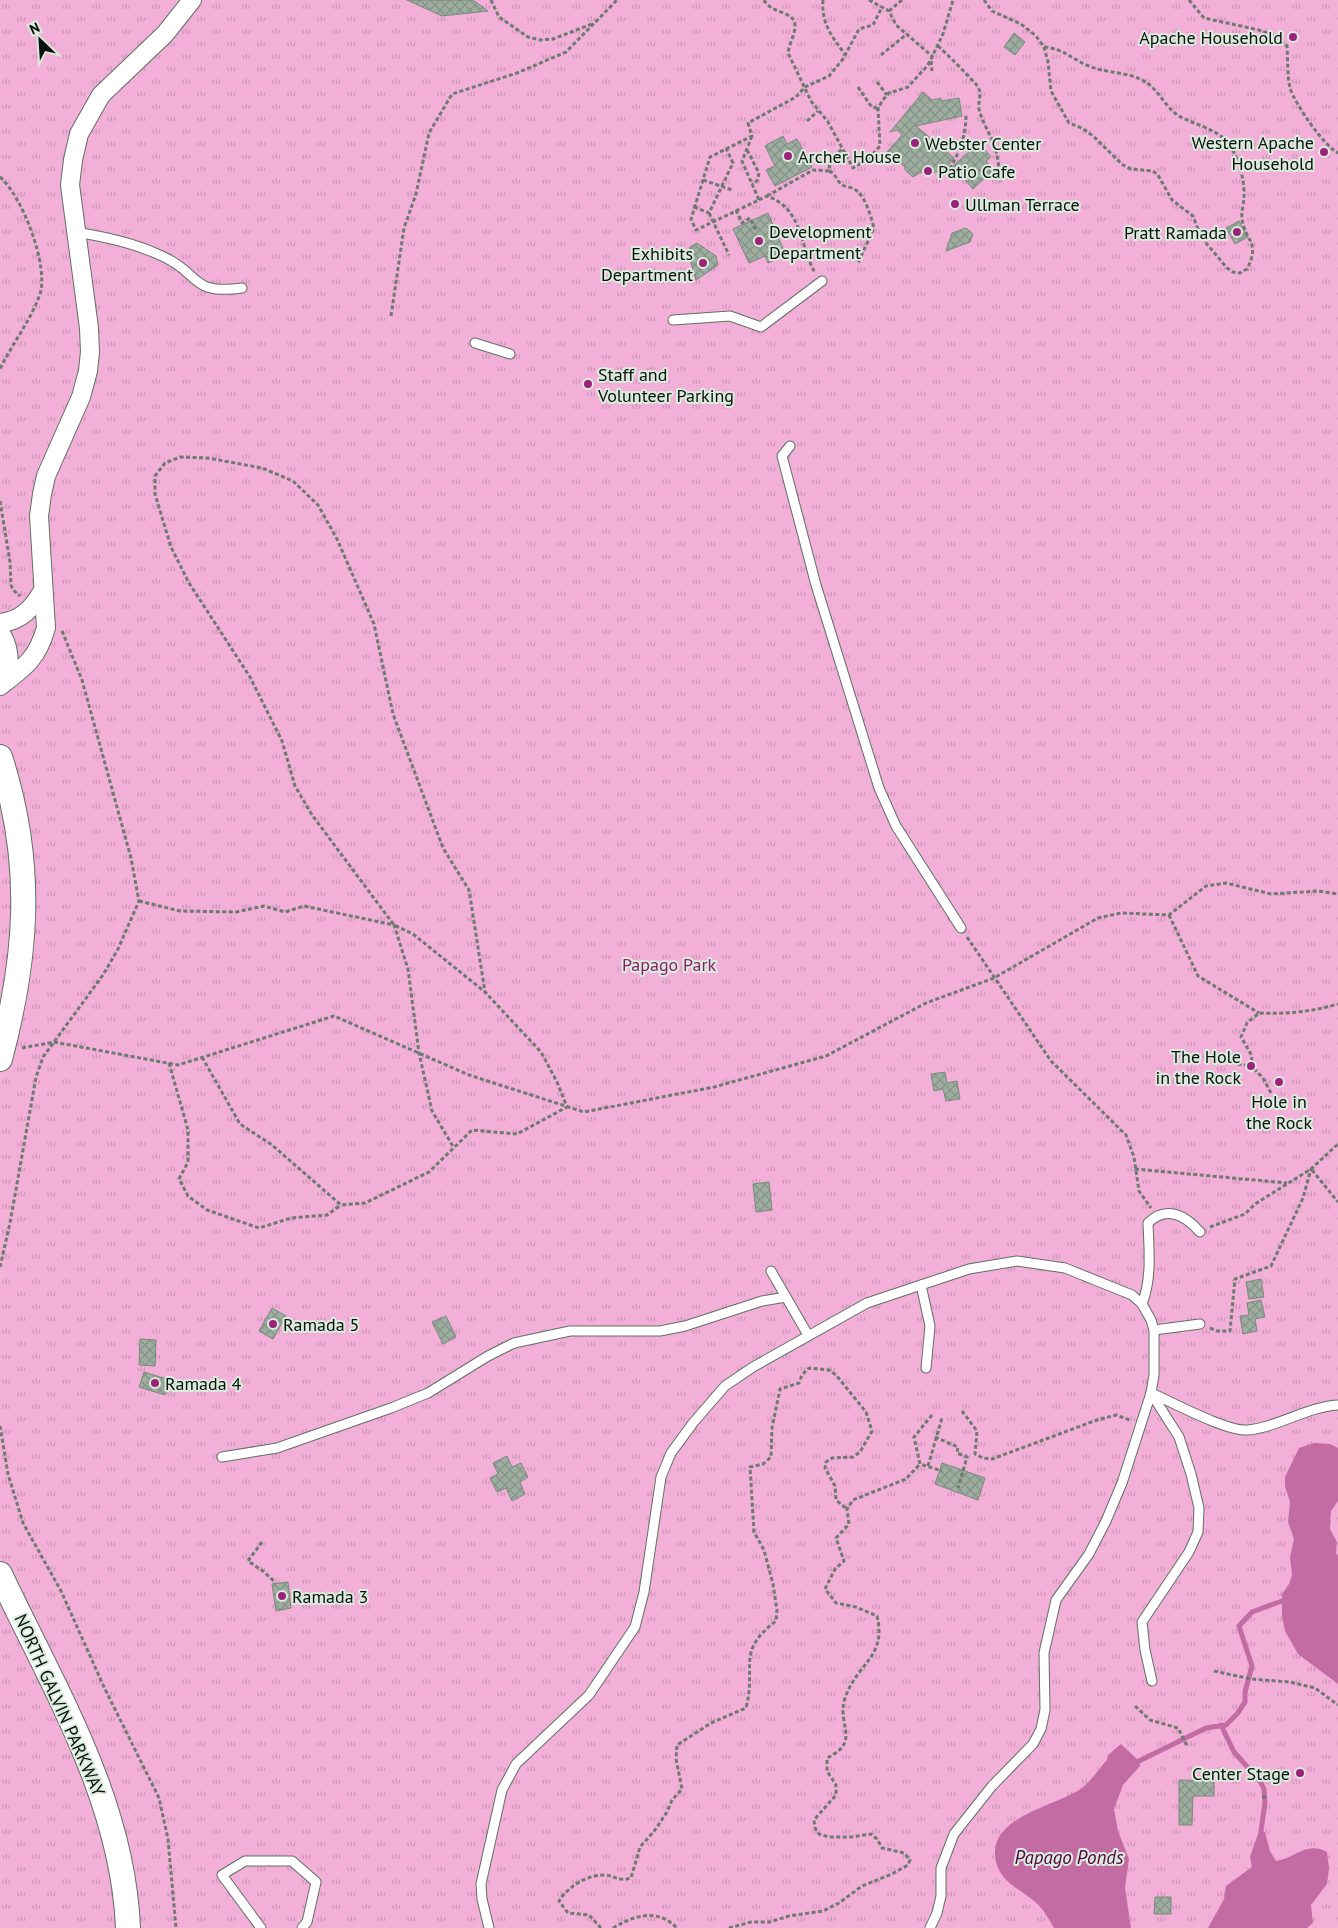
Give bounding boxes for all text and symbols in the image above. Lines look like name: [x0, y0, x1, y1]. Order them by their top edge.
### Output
north arrow: [15, 15, 65, 65]
text: N: [27, 18, 42, 38]
place label: Apache Household: [1139, 26, 1283, 49]
marker: Apache Household: [1287, 31, 1299, 43]
place label: Western Apache Household: [1192, 131, 1314, 175]
place label: Webster Center: [925, 132, 1041, 155]
marker: Webster Center: [909, 137, 921, 149]
place label: Archer House: [798, 145, 901, 168]
marker: Western Apache Household: [1318, 146, 1330, 158]
marker: Archer House: [782, 150, 794, 162]
place label: Patio Cafe: [938, 160, 1015, 183]
marker: Patio Cafe: [922, 165, 934, 177]
place label: Ullman Terrace: [965, 193, 1080, 216]
marker: Ullman Terrace: [949, 198, 961, 210]
place label: Development Department: [769, 220, 872, 264]
place label: Pratt Ramada: [1124, 221, 1227, 244]
marker: Pratt Ramada: [1231, 226, 1243, 238]
marker: Development Department: [753, 235, 765, 247]
place label: Exhibits Department: [601, 242, 693, 286]
marker: Exhibits Department: [697, 257, 709, 269]
place label: Staff and Volunteer Parking: [597, 363, 734, 407]
marker: Staff and Volunteer Parking: [582, 378, 594, 390]
park label: Papago Park: [622, 953, 717, 976]
place label: The Hole in the Rock: [1155, 1045, 1241, 1089]
marker: The Hole in the Rock: [1245, 1060, 1257, 1072]
marker: Hole in the Rock: [1273, 1076, 1285, 1088]
place label: Hole in the Rock: [1246, 1090, 1312, 1134]
place label: Ramada 5: [283, 1313, 359, 1336]
marker: Ramada 5: [267, 1318, 279, 1330]
place label: Ramada 4: [165, 1372, 241, 1395]
marker: Ramada 4: [149, 1377, 161, 1389]
place label: Ramada 3: [292, 1585, 368, 1608]
marker: Ramada 3: [276, 1590, 288, 1602]
street label: NORTH GALVIN PARKWAY: [9, 1610, 111, 1800]
place label: Center Stage: [1192, 1762, 1290, 1785]
marker: Center Stage: [1294, 1767, 1306, 1779]
water label: Papago Ponds: [1014, 1845, 1124, 1869]

